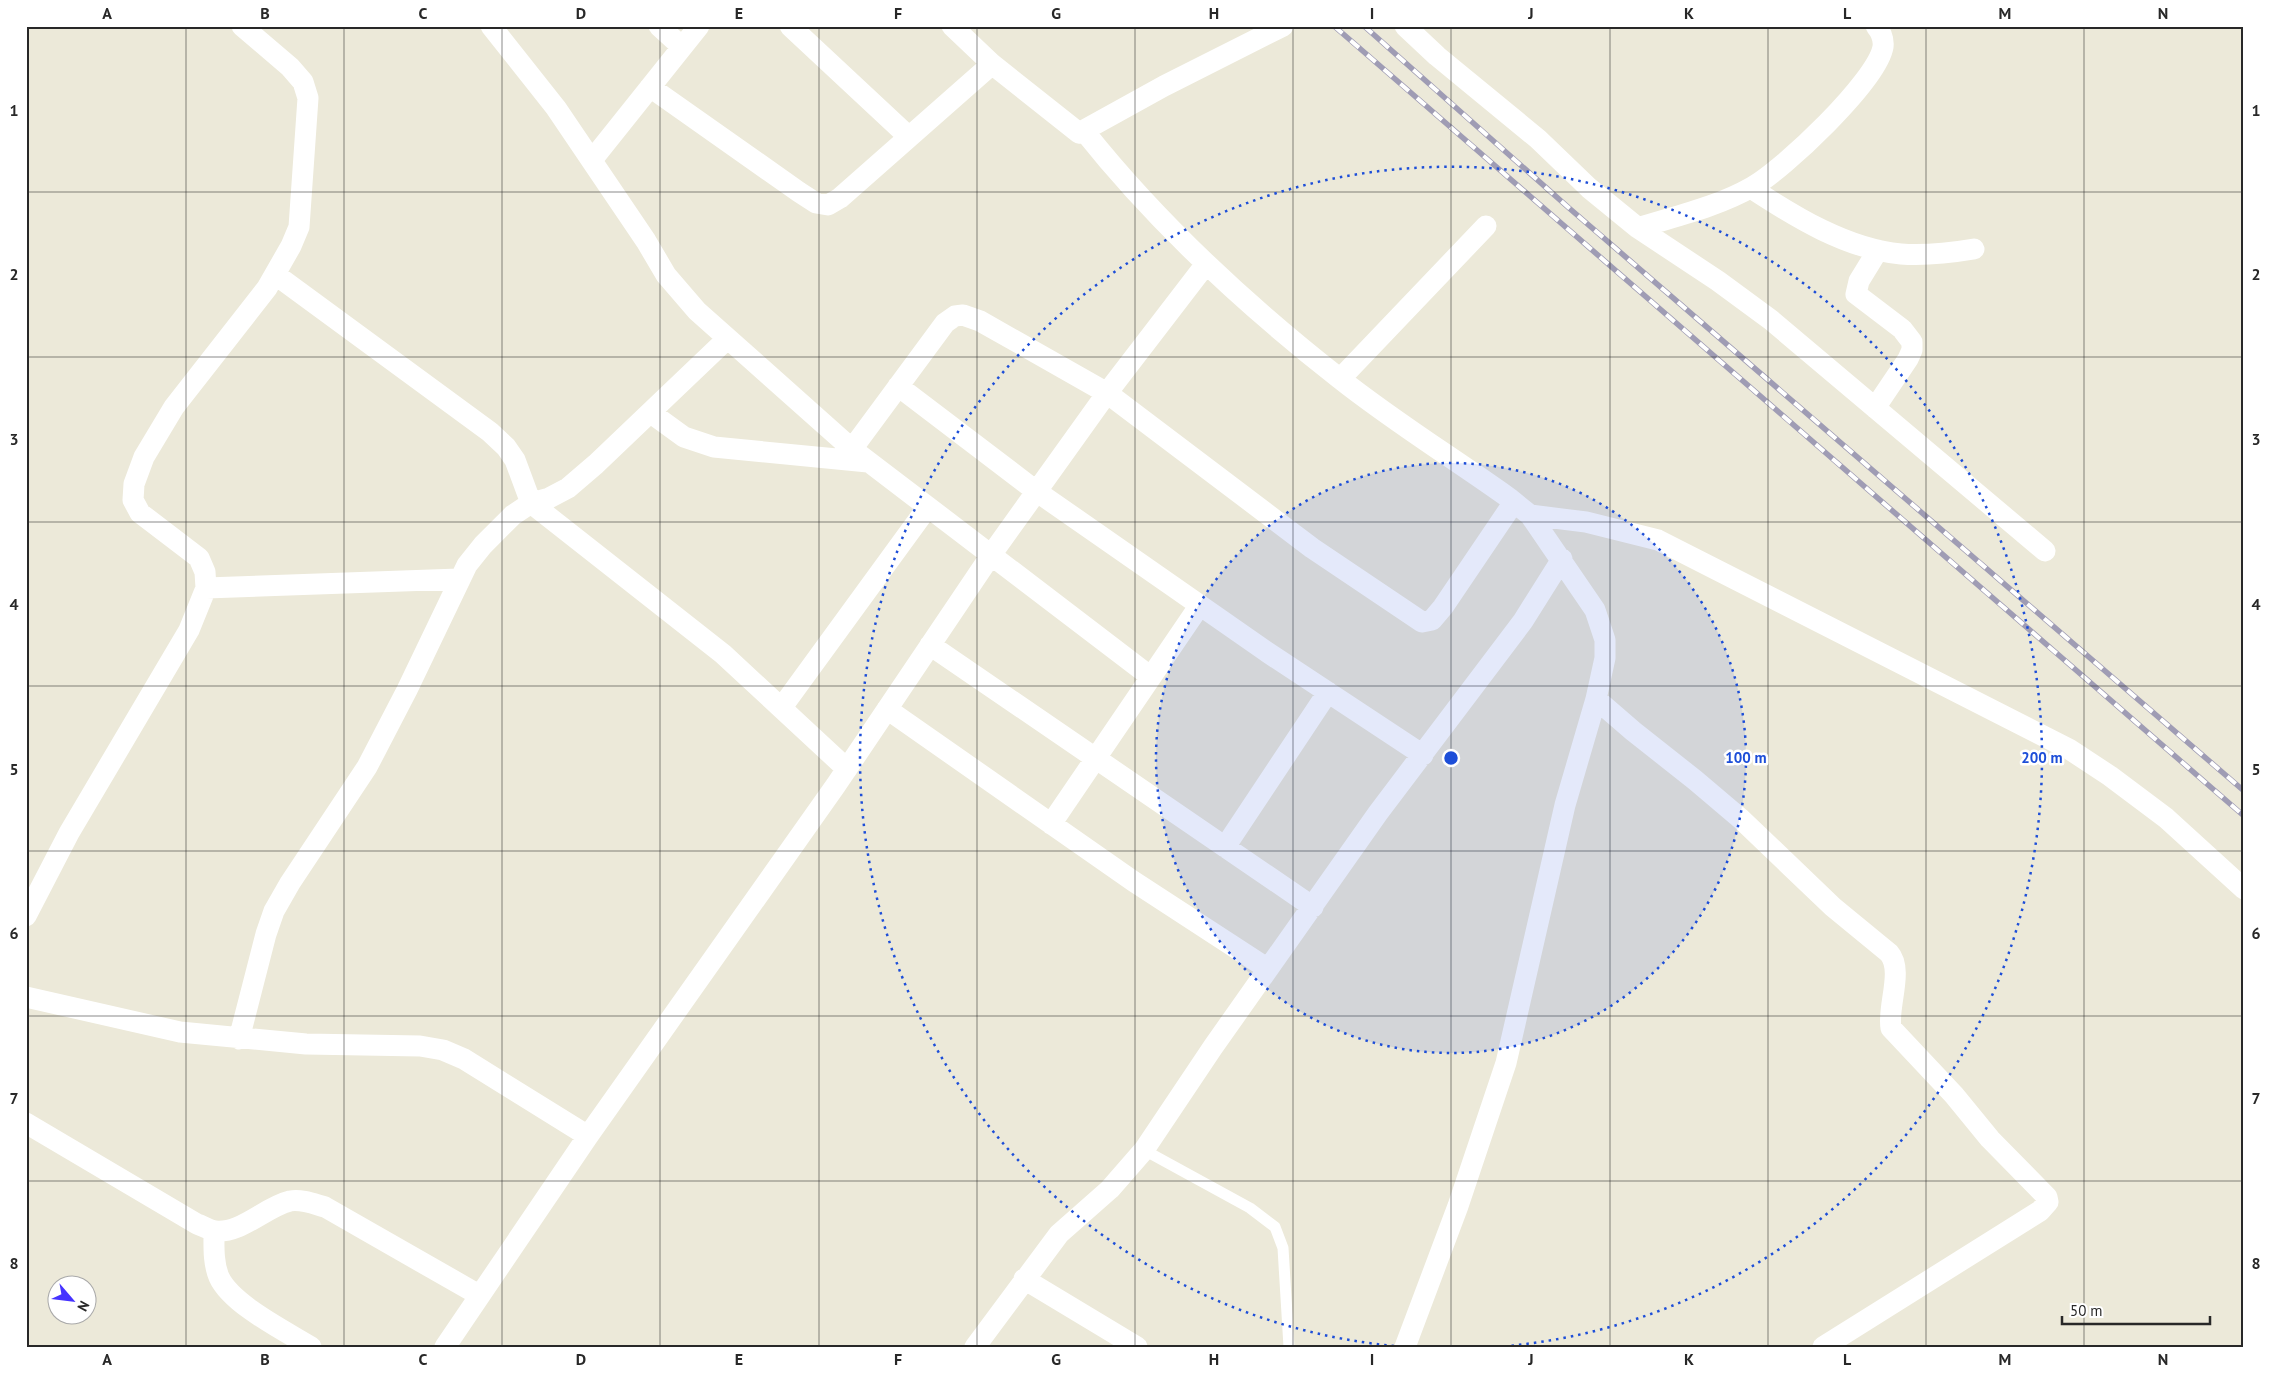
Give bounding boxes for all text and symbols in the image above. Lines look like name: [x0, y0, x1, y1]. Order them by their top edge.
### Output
text: A: [102, 3, 112, 23]
text: B: [260, 3, 270, 23]
text: C: [419, 3, 428, 23]
text: D: [576, 3, 586, 23]
text: E: [735, 3, 743, 23]
text: F: [894, 3, 902, 23]
text: G: [1051, 3, 1061, 23]
text: H: [1209, 3, 1219, 23]
text: I: [1370, 3, 1374, 23]
text: J: [1527, 3, 1534, 23]
text: K: [1684, 3, 1694, 23]
text: L: [1843, 3, 1852, 23]
text: M: [1999, 3, 2011, 23]
text: N: [2158, 3, 2168, 23]
text: 1: [9, 100, 19, 120]
text: 1: [2251, 100, 2261, 120]
text: 2: [9, 264, 19, 284]
text: 2: [2251, 264, 2261, 284]
text: 3: [9, 429, 19, 449]
text: 3: [2251, 429, 2261, 449]
text: 4: [9, 594, 19, 614]
text: 4: [2251, 594, 2261, 614]
text: 100 m: [1725, 748, 1767, 767]
text: 200 m: [2021, 748, 2063, 767]
centre of rings: [1442, 749, 1460, 767]
text: 5: [9, 759, 19, 779]
text: 5: [2251, 759, 2261, 779]
text: 6: [9, 923, 19, 943]
text: 6: [2251, 923, 2261, 943]
text: 7: [9, 1088, 19, 1108]
text: 7: [2251, 1088, 2261, 1108]
text: 8: [9, 1253, 19, 1273]
text: 8: [2251, 1253, 2261, 1273]
north arrow: [48, 1276, 98, 1326]
scale bar: [2062, 1293, 2210, 1325]
text: N: [73, 1298, 94, 1314]
text: 50 m: [2070, 1301, 2103, 1320]
text: A: [102, 1349, 112, 1369]
text: B: [260, 1349, 270, 1369]
text: C: [419, 1349, 428, 1369]
text: D: [576, 1349, 586, 1369]
text: E: [735, 1349, 743, 1369]
text: F: [894, 1349, 902, 1369]
text: G: [1051, 1349, 1061, 1369]
text: H: [1209, 1349, 1219, 1369]
text: I: [1370, 1349, 1374, 1369]
text: J: [1527, 1349, 1534, 1369]
text: K: [1684, 1349, 1694, 1369]
text: L: [1843, 1349, 1852, 1369]
text: M: [1999, 1349, 2011, 1369]
text: N: [2158, 1349, 2168, 1369]

